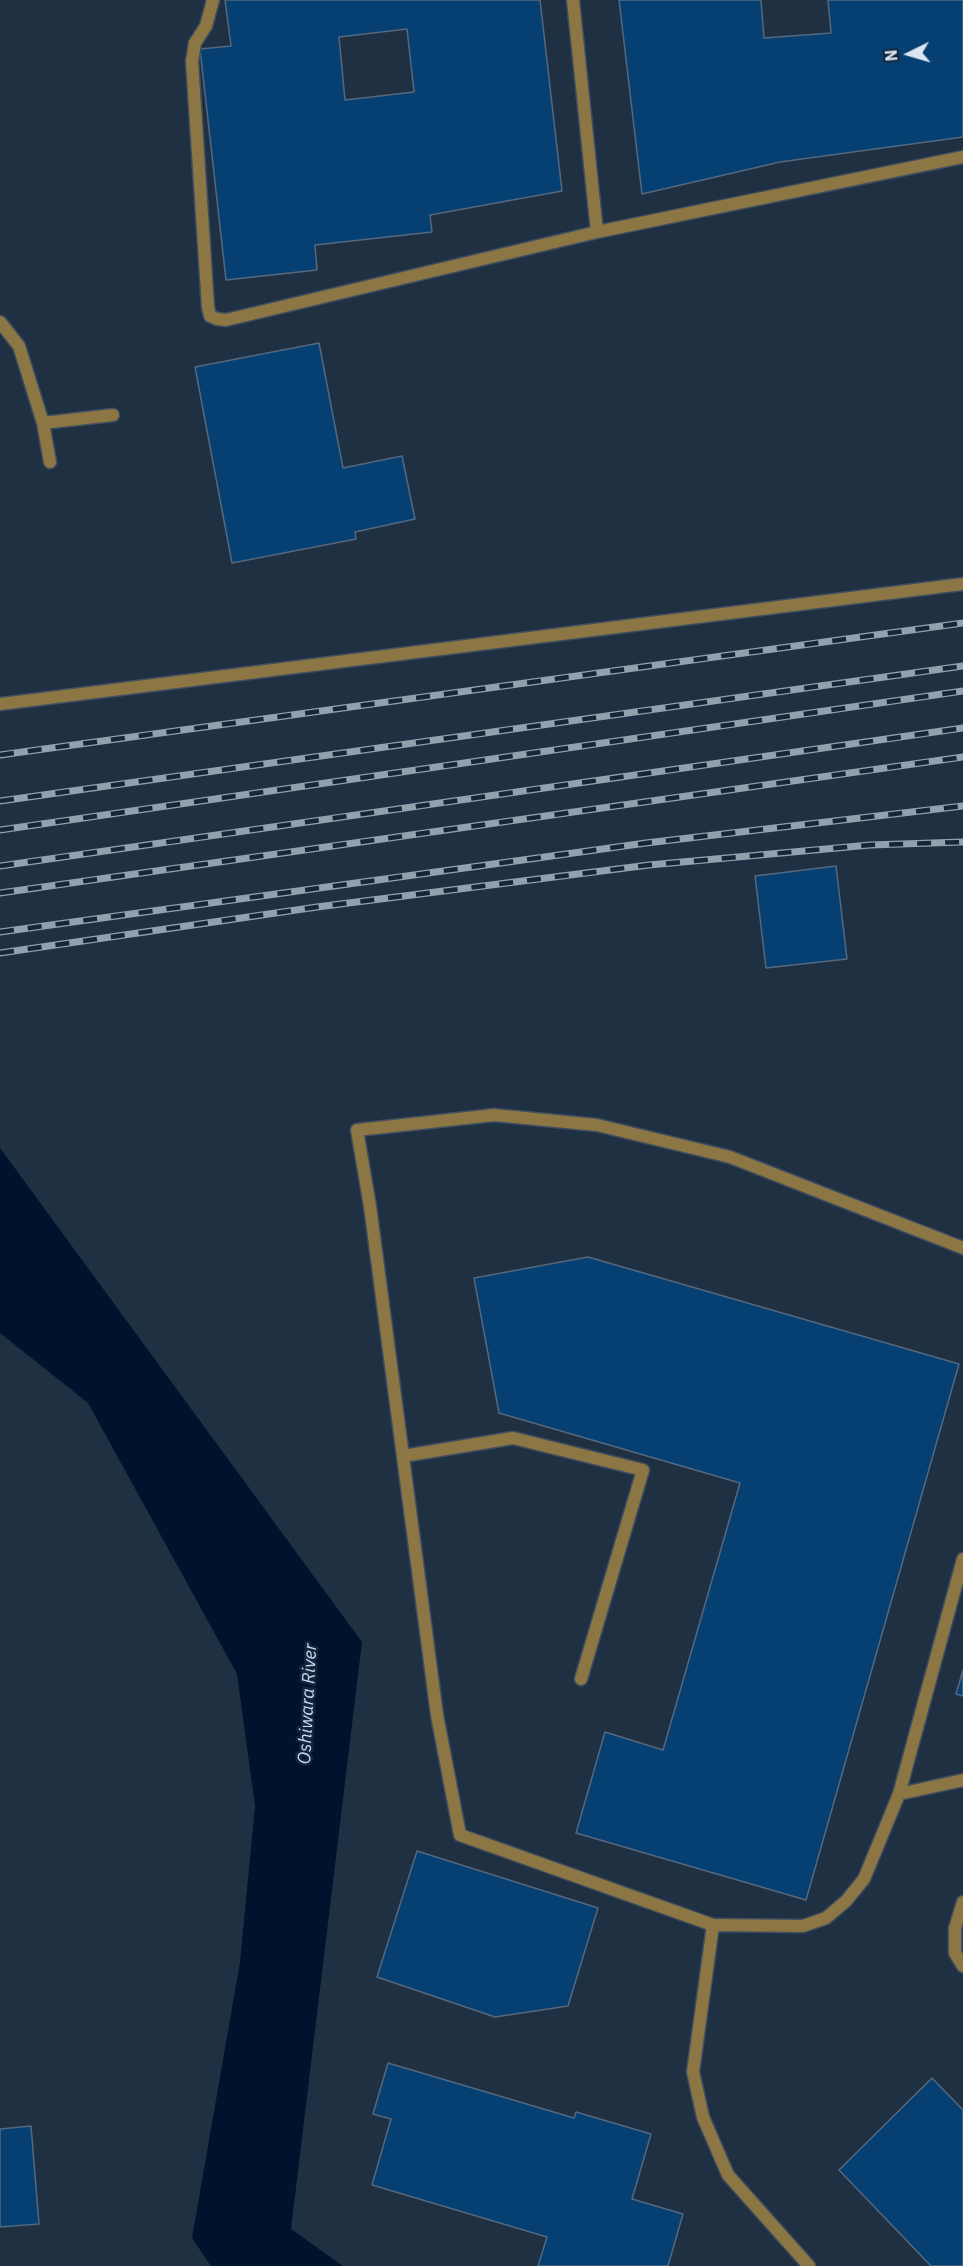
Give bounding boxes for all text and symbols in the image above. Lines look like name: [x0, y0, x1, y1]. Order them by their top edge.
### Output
north arrow: [879, 24, 939, 84]
text: N: [881, 49, 902, 62]
water label: Oshiwara River: [294, 1643, 322, 1765]

